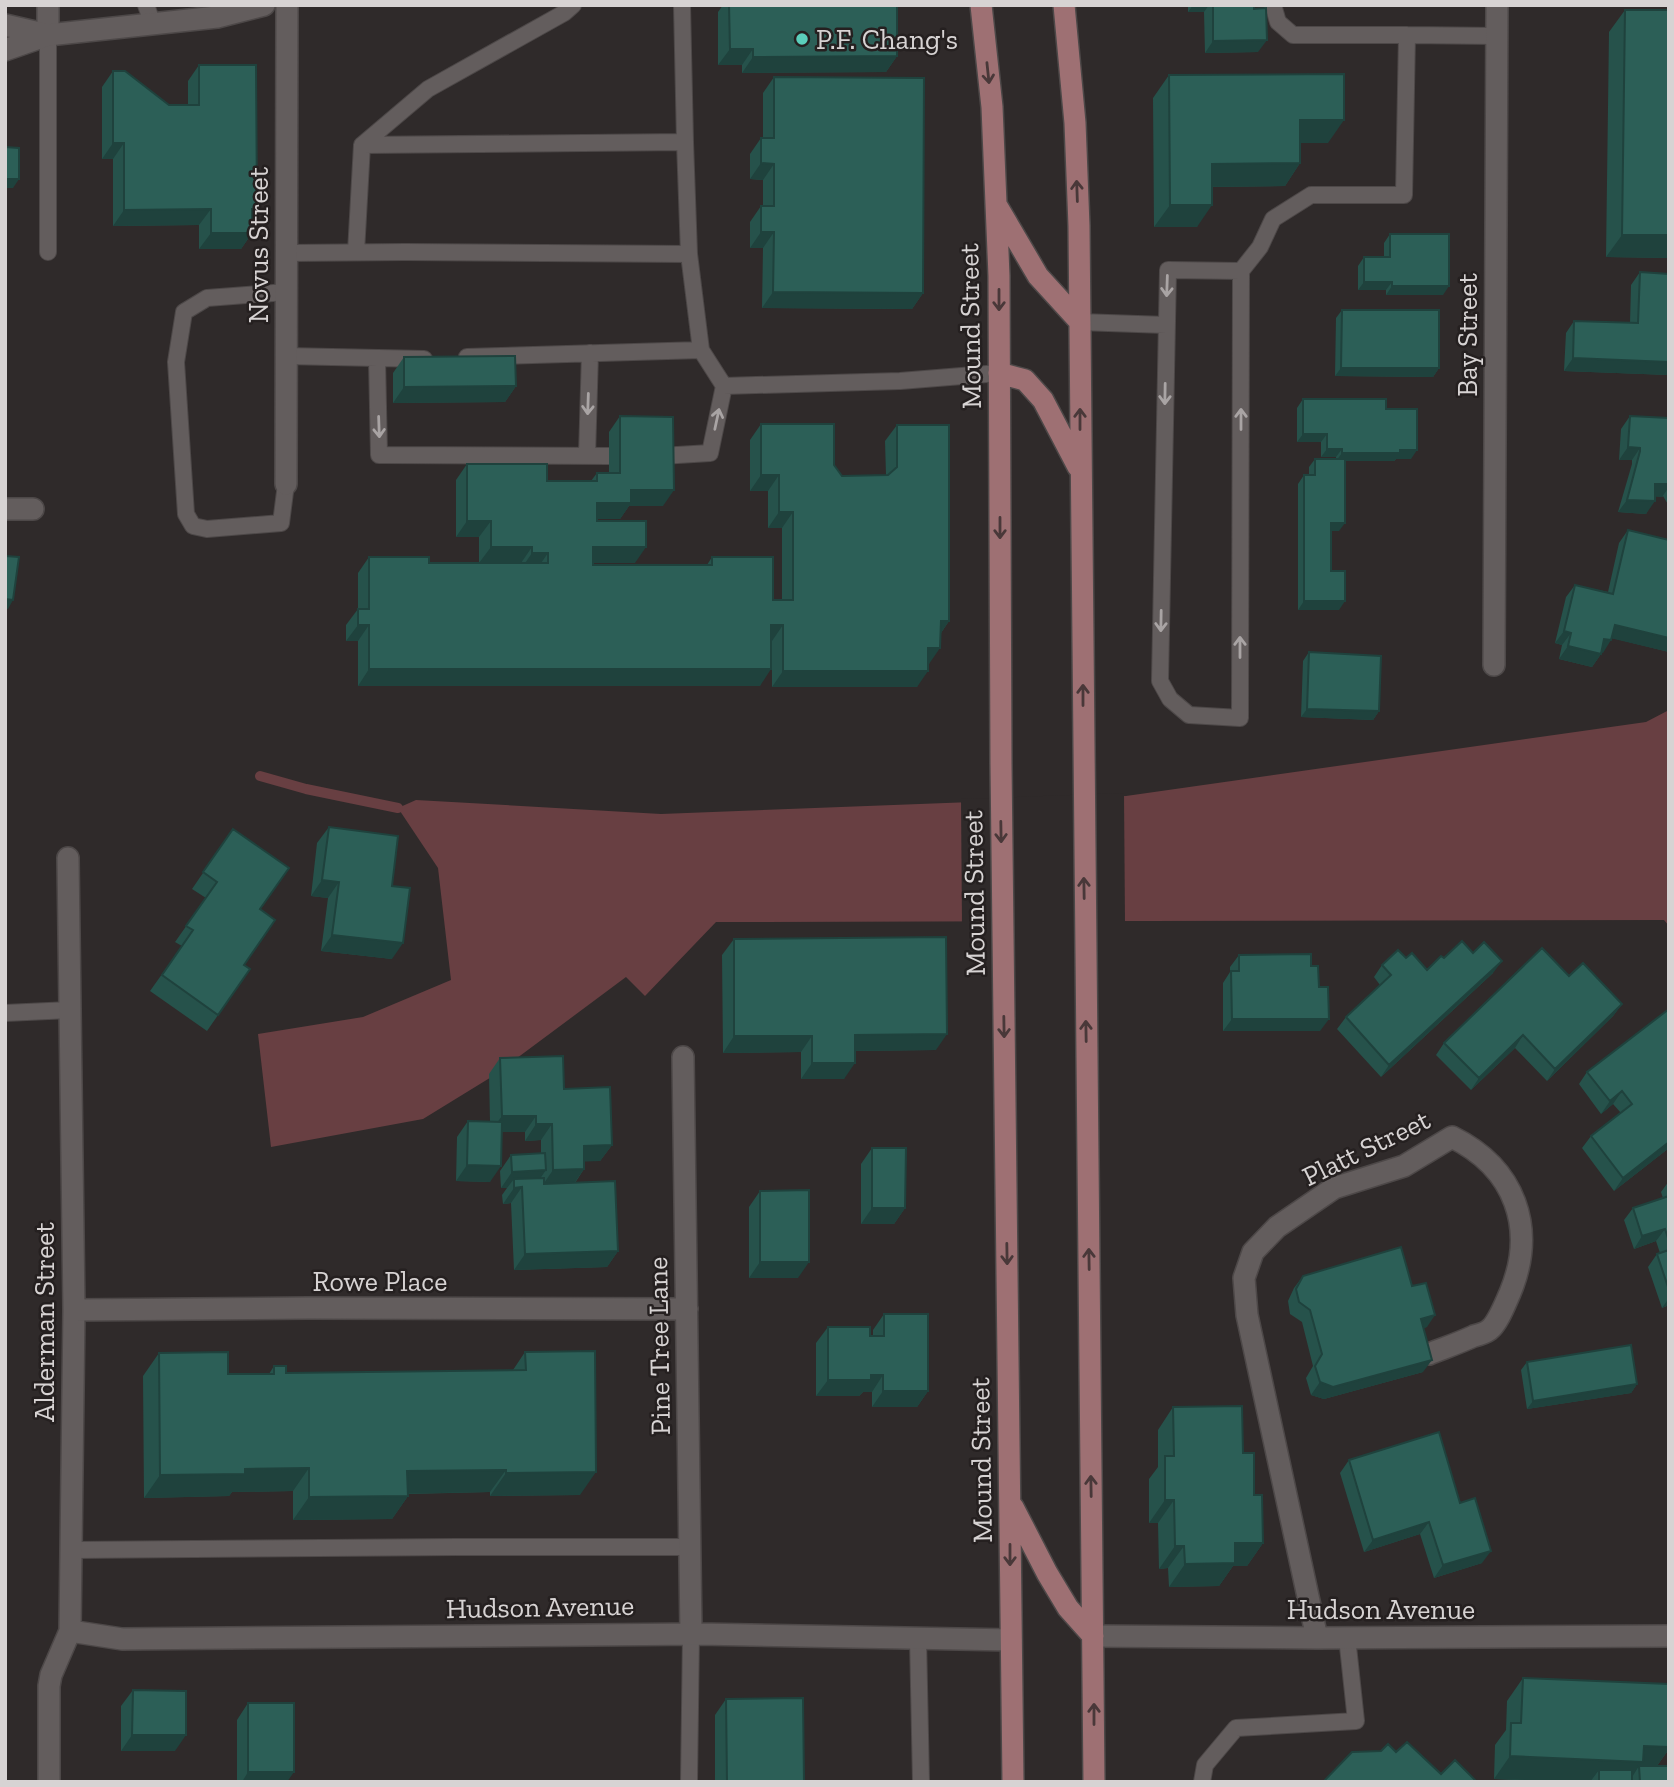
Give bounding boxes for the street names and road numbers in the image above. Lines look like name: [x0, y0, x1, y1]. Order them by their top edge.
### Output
street label: Novus Street: [242, 166, 275, 323]
street label: Mound Street: [952, 242, 988, 409]
street label: Bay Street: [1451, 273, 1484, 397]
street label: Mound Street: [956, 809, 992, 976]
street label: Platt Street: [1297, 1103, 1436, 1193]
street label: Alderman Street: [28, 1222, 61, 1422]
street label: Pine Tree Lane: [641, 1257, 677, 1435]
street label: Rowe Place: [313, 1265, 447, 1298]
street label: Mound Street: [963, 1376, 999, 1543]
street label: Hudson Avenue: [445, 1589, 635, 1625]
street label: Hudson Avenue: [1287, 1593, 1475, 1626]

